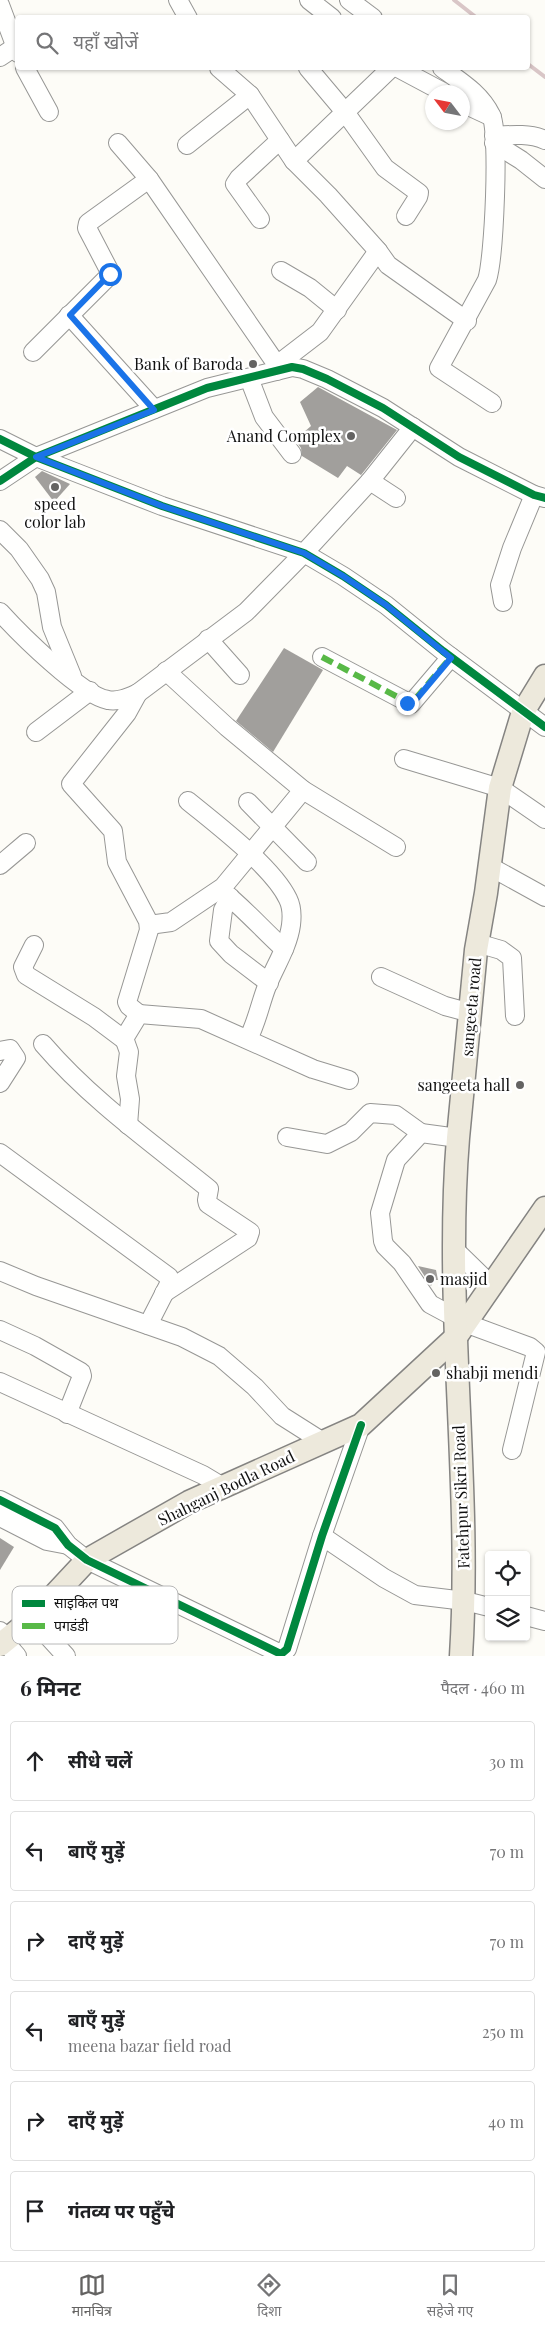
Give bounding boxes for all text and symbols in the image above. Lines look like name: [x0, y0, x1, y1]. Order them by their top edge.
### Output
search box: [15, 15, 530, 70]
text: यहाँ खोजें: [73, 28, 138, 54]
icon: search: [33, 29, 61, 57]
north arrow: [425, 85, 470, 130]
route start: [99, 263, 122, 286]
place label: Bank of Baroda: [134, 353, 243, 374]
marker: Bank of Baroda: [247, 358, 259, 370]
place label: Anand Complex: [226, 425, 342, 446]
marker: Anand Complex: [345, 430, 357, 442]
marker: speed color lab: [49, 481, 61, 493]
place label: speed color lab: [24, 493, 86, 532]
route end: [396, 692, 419, 715]
street label: sangeeta road: [456, 957, 485, 1057]
place label: sangeeta hall: [418, 1074, 510, 1095]
marker: sangeeta hall: [514, 1079, 526, 1091]
place label: masjid: [440, 1268, 488, 1289]
marker: masjid: [424, 1273, 436, 1285]
place label: shabji mendi: [446, 1362, 539, 1383]
marker: shabji mendi: [430, 1367, 442, 1379]
street label: Fatehpur Sikri Road: [447, 1425, 474, 1569]
street label: Shahganj Bodla Road: [154, 1445, 298, 1530]
map controls: [485, 1551, 530, 1641]
button: locate: [485, 1551, 530, 1596]
legend: [12, 1586, 178, 1644]
text: साइकिल पथ: [54, 1593, 119, 1612]
button: layers: [485, 1596, 530, 1641]
text: पगडंडी: [54, 1616, 89, 1635]
text: 6 मिनट: [20, 1673, 81, 1701]
text: पैदल · 460 m: [441, 1677, 525, 1698]
icon: ahead: [21, 1747, 49, 1775]
text: सीधे चलें: [68, 1747, 132, 1773]
text: 30 m: [489, 1751, 524, 1772]
icon: left: [21, 1837, 49, 1865]
text: बाएँ मुड़ें: [68, 1837, 125, 1863]
text: 70 m: [490, 1841, 524, 1862]
icon: right: [21, 1927, 49, 1955]
text: दाएँ मुड़ें: [68, 1927, 123, 1953]
text: 70 m: [490, 1931, 524, 1952]
text: बाएँ मुड़ें: [68, 2006, 125, 2032]
icon: left: [21, 2017, 49, 2045]
text: 250 m: [482, 2021, 524, 2042]
text: meena bazar field road: [68, 2035, 232, 2056]
icon: right: [21, 2107, 49, 2135]
text: दाएँ मुड़ें: [68, 2107, 123, 2133]
text: 40 m: [488, 2111, 524, 2132]
icon: arrive: [21, 2197, 49, 2225]
text: गंतव्य पर पहुँचे: [68, 2197, 175, 2223]
tab: मानचित्र: [72, 2271, 112, 2322]
tab: दिशा: [255, 2271, 283, 2322]
tab: सहेजे गए: [427, 2271, 473, 2322]

